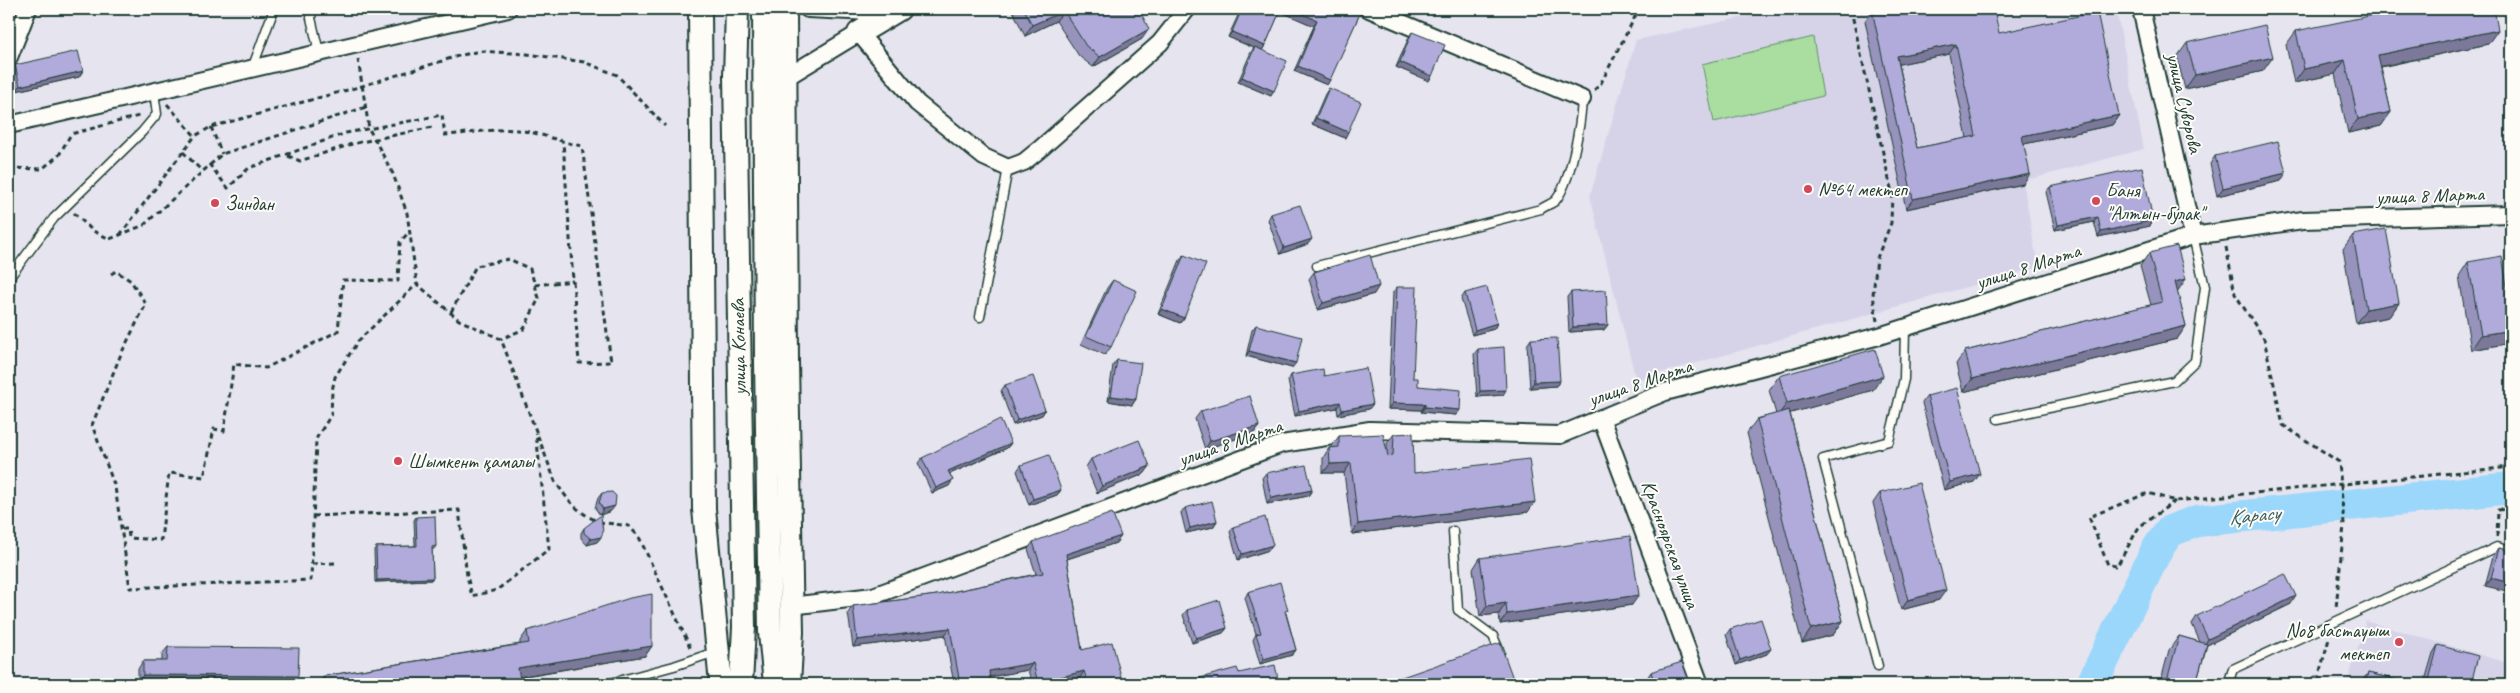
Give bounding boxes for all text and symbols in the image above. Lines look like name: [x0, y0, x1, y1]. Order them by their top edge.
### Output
street label: улица Суворова: [2161, 50, 2208, 157]
place label: №64 мектеп: [1818, 177, 1908, 202]
place label: Баня "Алтын-булак": [2106, 178, 2208, 226]
street label: улица 8 Марта: [2375, 181, 2486, 210]
marker: №64 мектеп: [1802, 183, 1814, 195]
place label: Зиндан: [225, 191, 276, 216]
marker: Баня "Алтын-булак": [2090, 195, 2102, 207]
marker: Зиндан: [209, 197, 221, 209]
street label: улица 8 Марта: [1972, 237, 2085, 295]
street label: улица Конаева: [725, 297, 752, 397]
street label: улица 8 Марта: [1584, 352, 1697, 412]
street label: улица 8 Марта: [1174, 412, 1287, 472]
place label: Шымкент қамалы: [408, 449, 535, 474]
marker: Шымкент қамалы: [392, 455, 404, 467]
street label: Красноярская улица: [1636, 477, 1706, 613]
water label: Қарасу: [2227, 499, 2284, 531]
place label: No8 бастауыш мектеп: [2286, 618, 2390, 666]
marker: No8 бастауыш мектеп: [2393, 636, 2405, 648]

